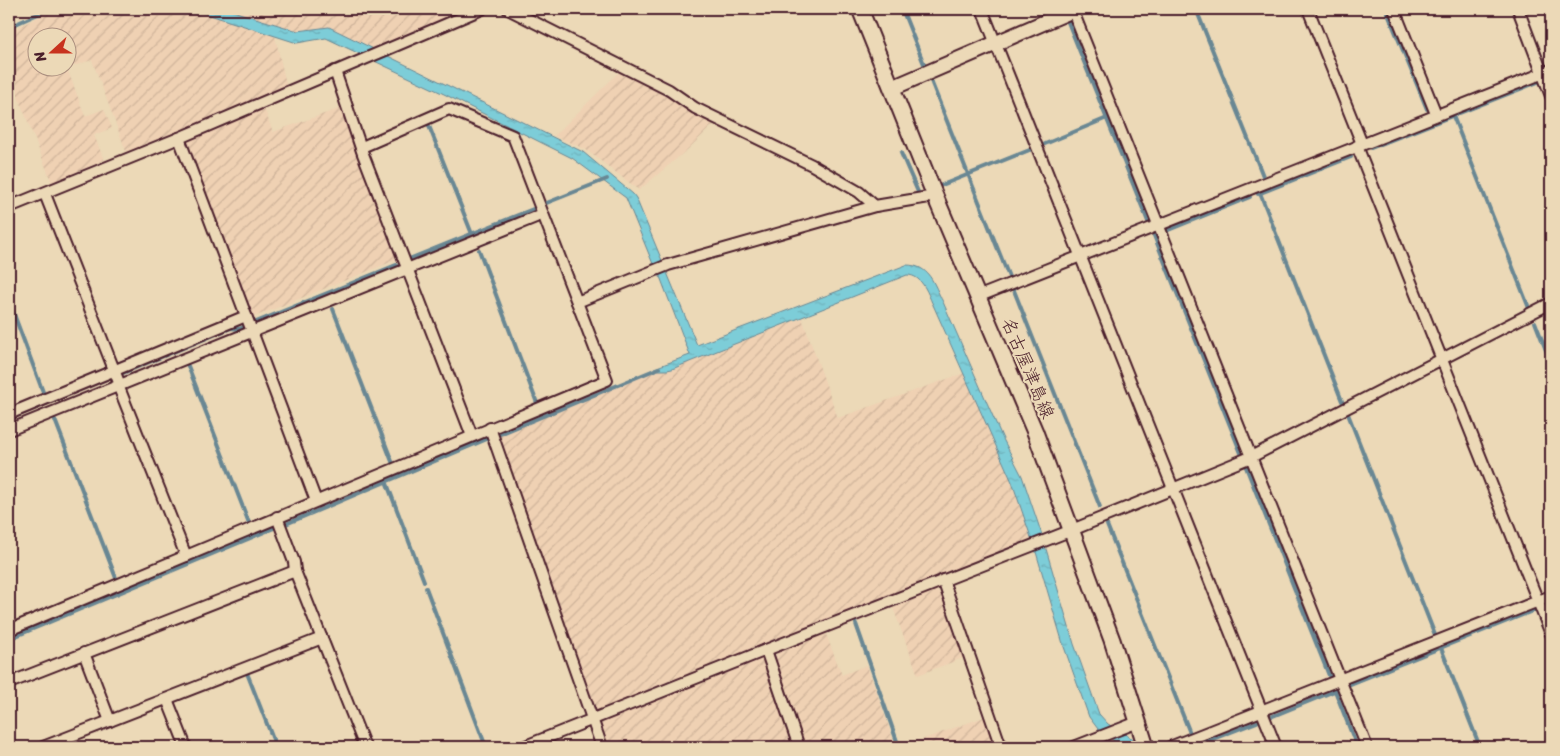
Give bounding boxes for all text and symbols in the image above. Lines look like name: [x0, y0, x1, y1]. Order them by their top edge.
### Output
north arrow: [28, 28, 78, 78]
text: N: [27, 47, 54, 66]
street label: 名古屋津島線: [992, 312, 1064, 424]

